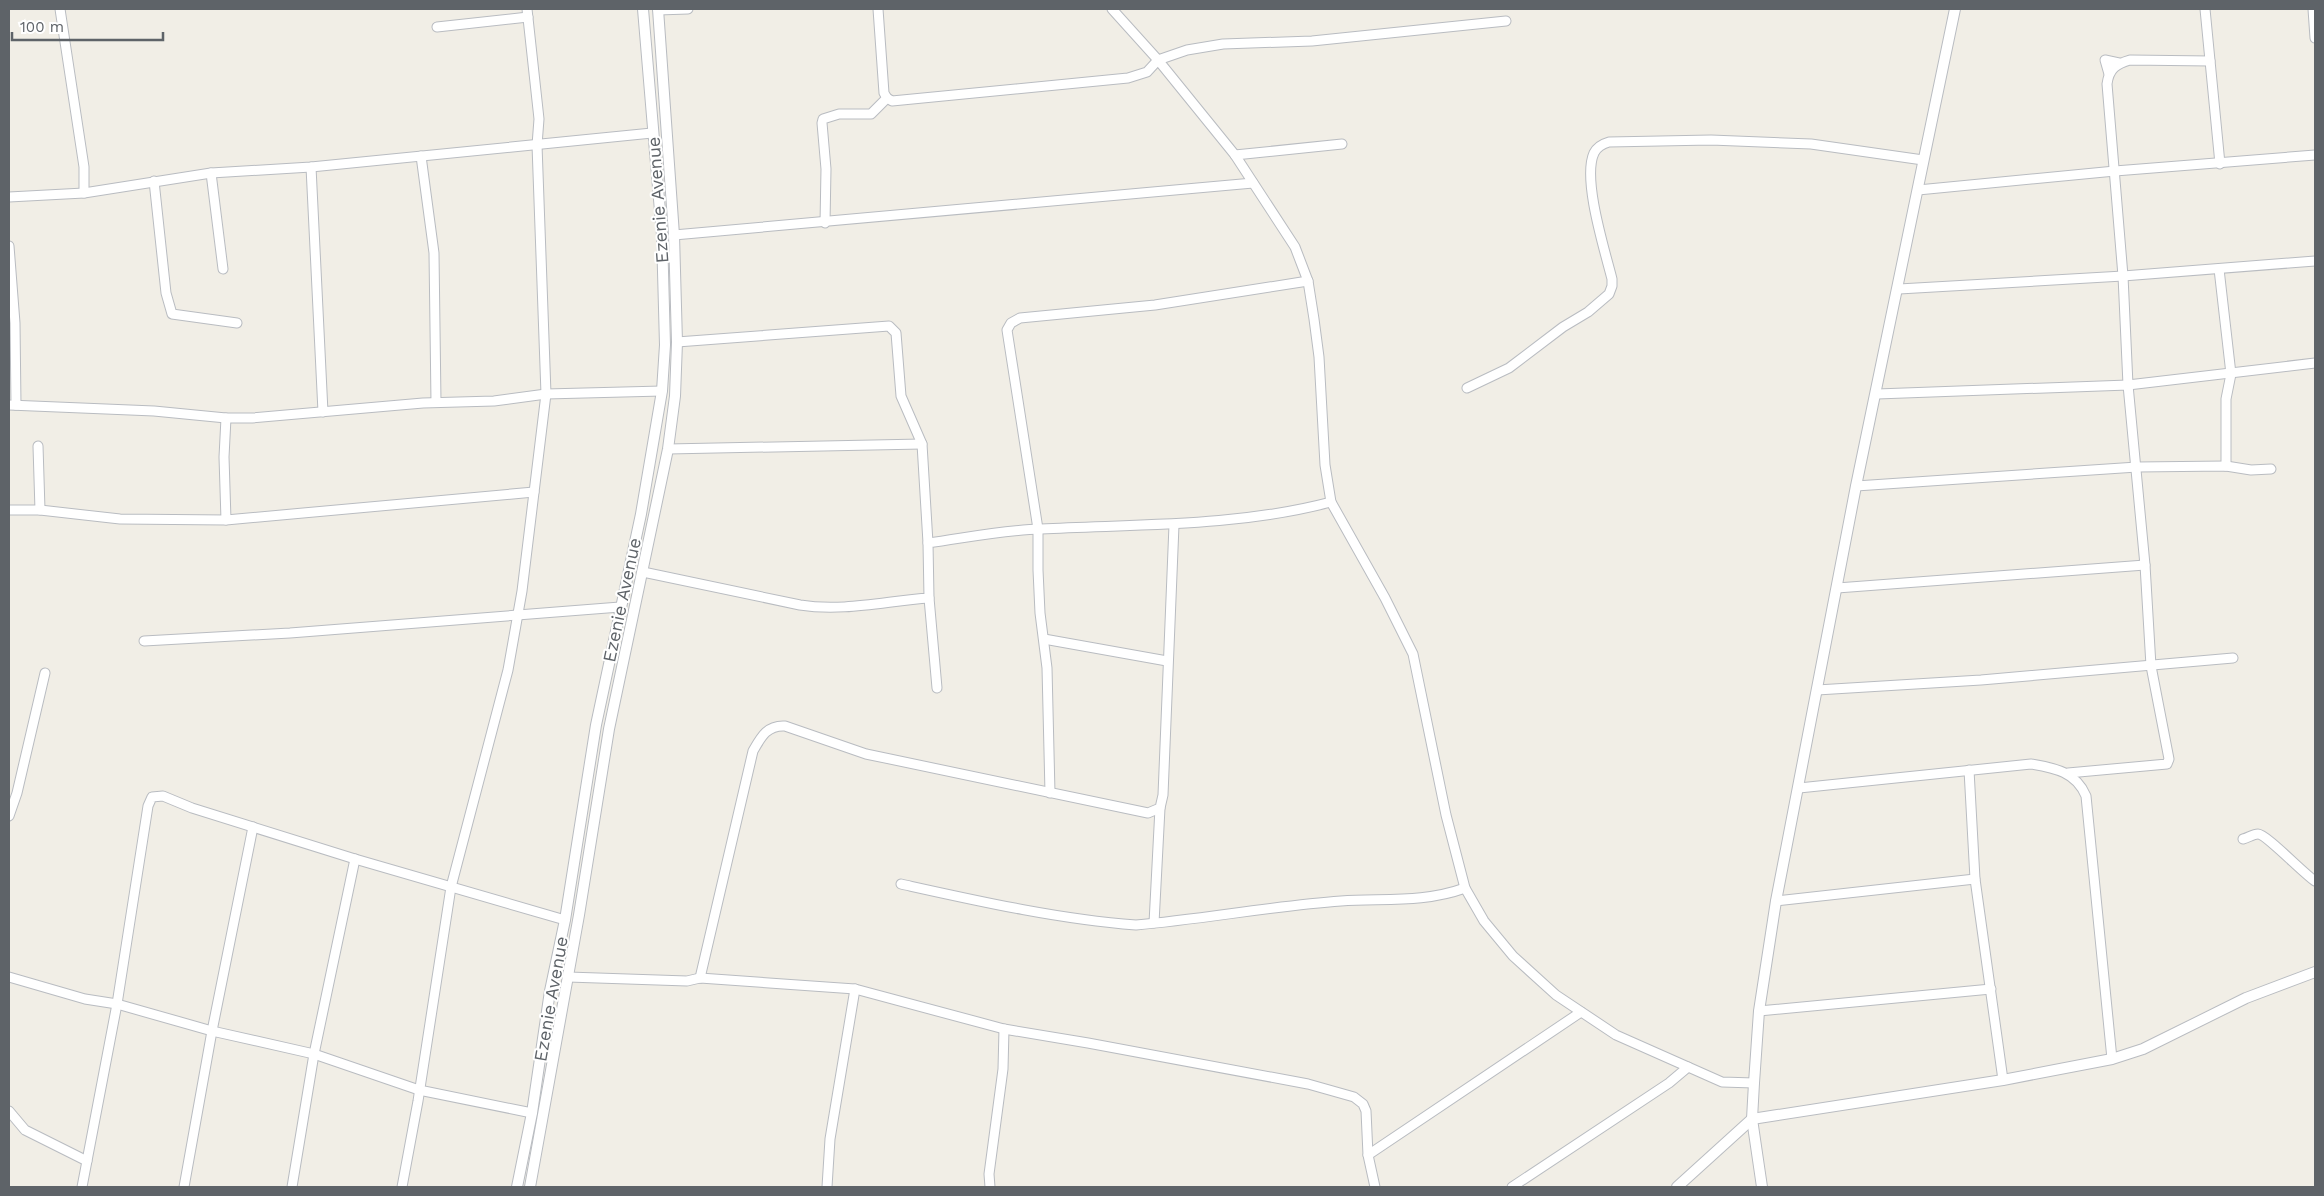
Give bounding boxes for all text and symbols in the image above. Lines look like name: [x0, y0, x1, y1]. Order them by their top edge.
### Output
scale bar: [12, 10, 164, 42]
text: 100 m: [20, 18, 64, 36]
street label: Ezenie Avenue: [643, 136, 672, 264]
street label: Ezenie Avenue: [598, 536, 645, 664]
street label: Ezenie Avenue: [529, 935, 572, 1063]

